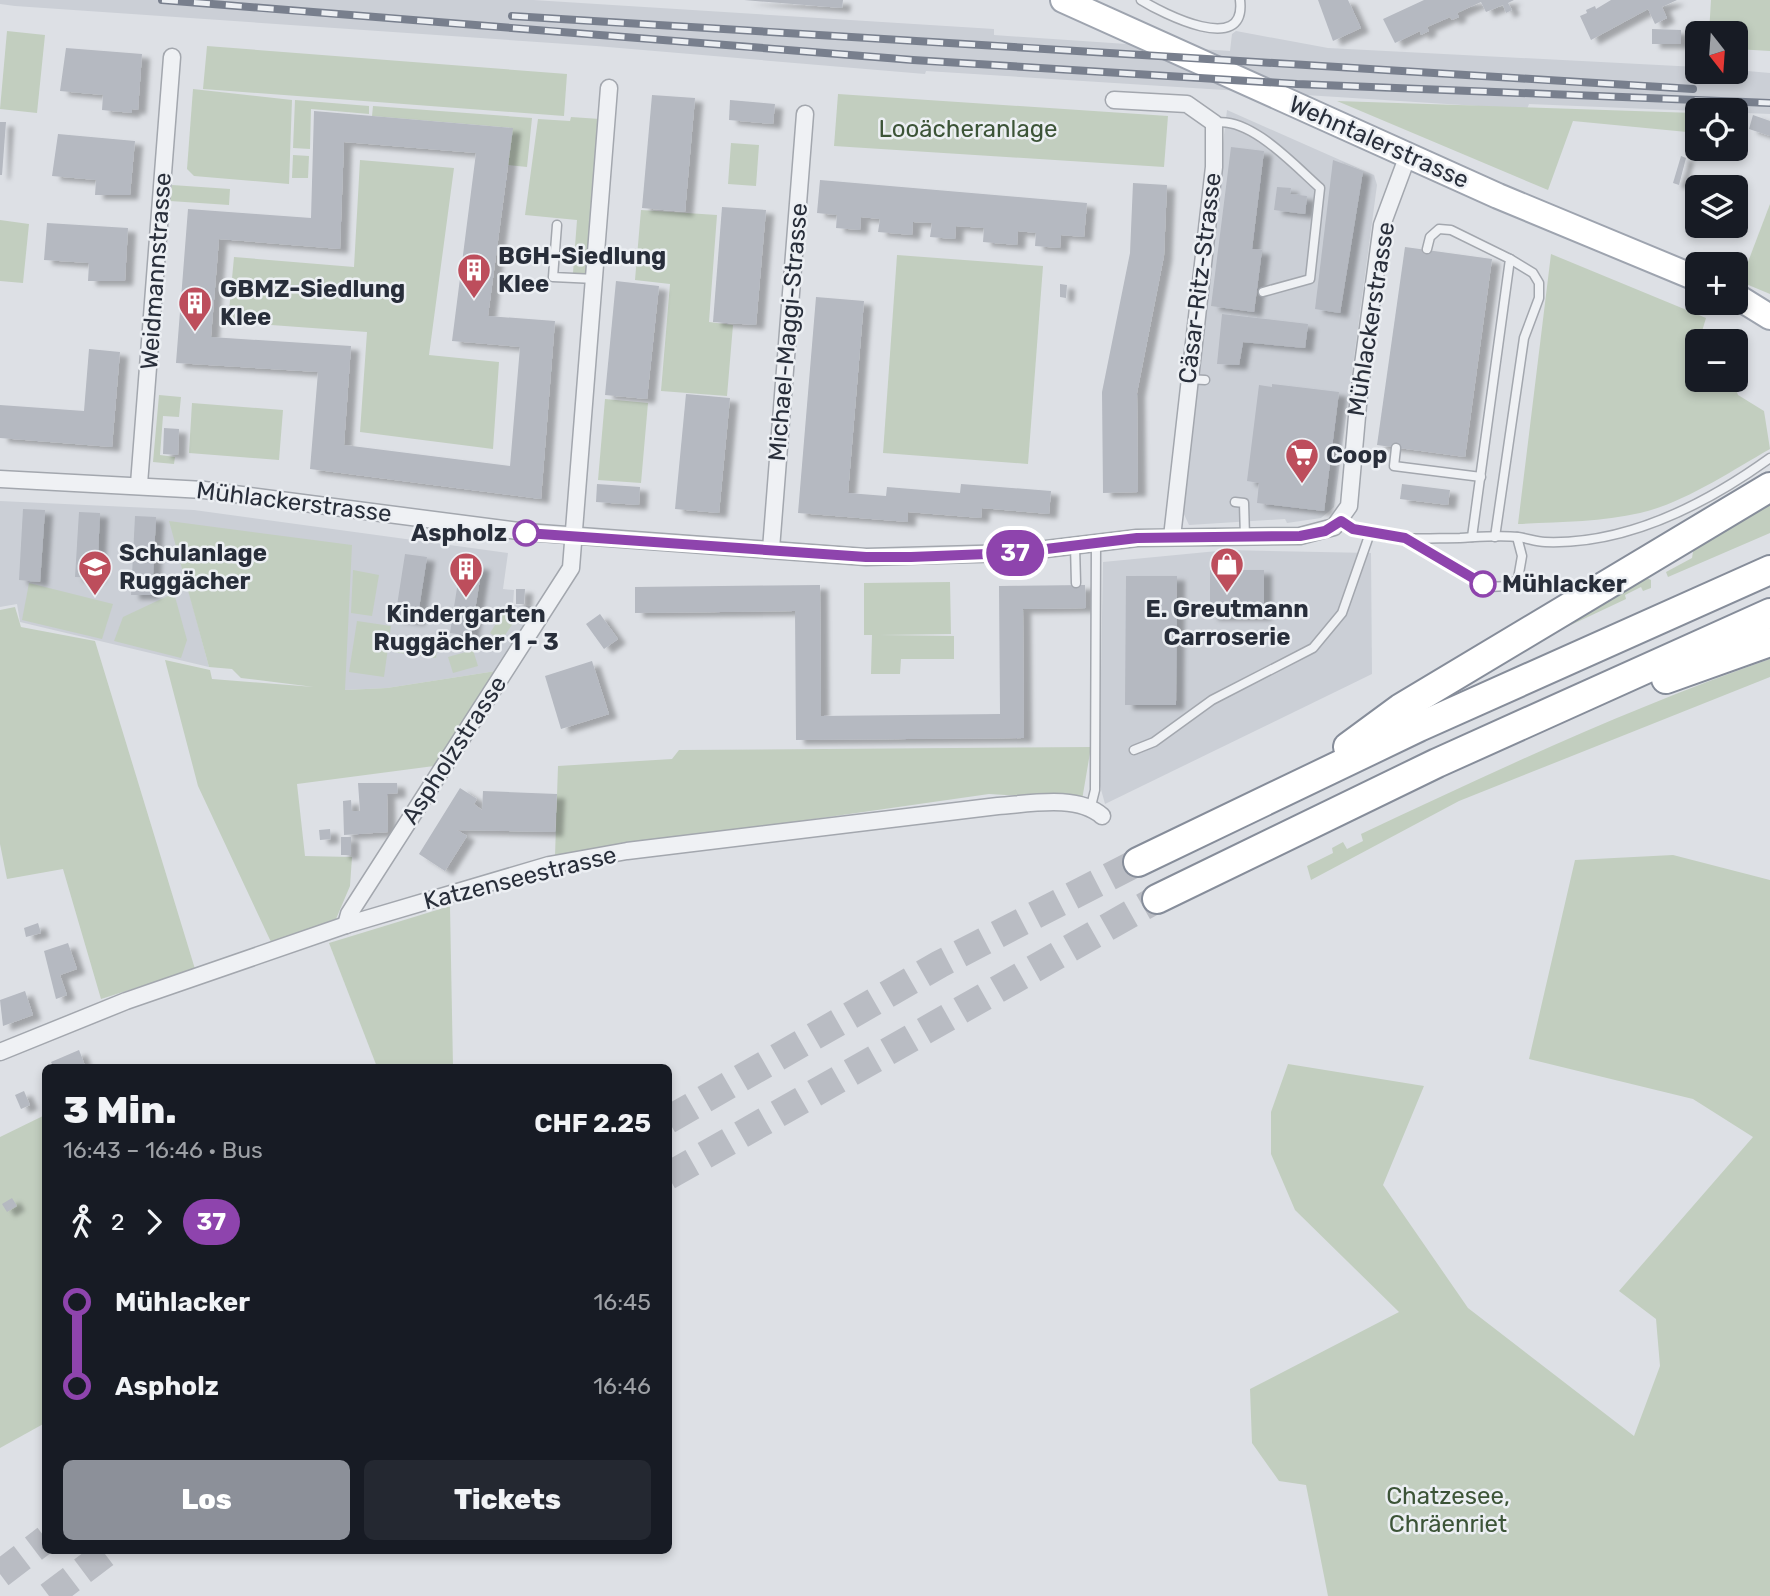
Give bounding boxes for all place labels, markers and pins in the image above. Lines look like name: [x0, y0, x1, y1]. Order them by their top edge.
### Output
place label: BGH-Siedlung Klee: [498, 242, 666, 298]
building icon: BGH-Siedlung Klee: [455, 251, 493, 300]
place label: GBMZ-Siedlung Klee: [220, 275, 405, 331]
building icon: GBMZ-Siedlung Klee: [176, 284, 214, 333]
supermarket icon: Coop: [1283, 436, 1321, 485]
place label: Coop: [1326, 441, 1387, 469]
place label: Aspholz: [411, 519, 507, 547]
marker: Aspholz: [513, 520, 539, 546]
place label: Schulanlage Ruggächer: [119, 539, 267, 595]
shop icon: E. Greutmann Carroserie: [1208, 545, 1246, 594]
school or university icon: Schulanlage Ruggächer: [76, 548, 114, 597]
building icon: Kindergarten Ruggächer 1 - 3: [447, 550, 485, 599]
place label: Mühlacker: [1502, 570, 1627, 598]
marker: Mühlacker: [1470, 571, 1496, 597]
place label: E. Greutmann Carroserie: [1145, 595, 1309, 651]
place label: Kindergarten Ruggächer 1 - 3: [373, 600, 559, 656]

